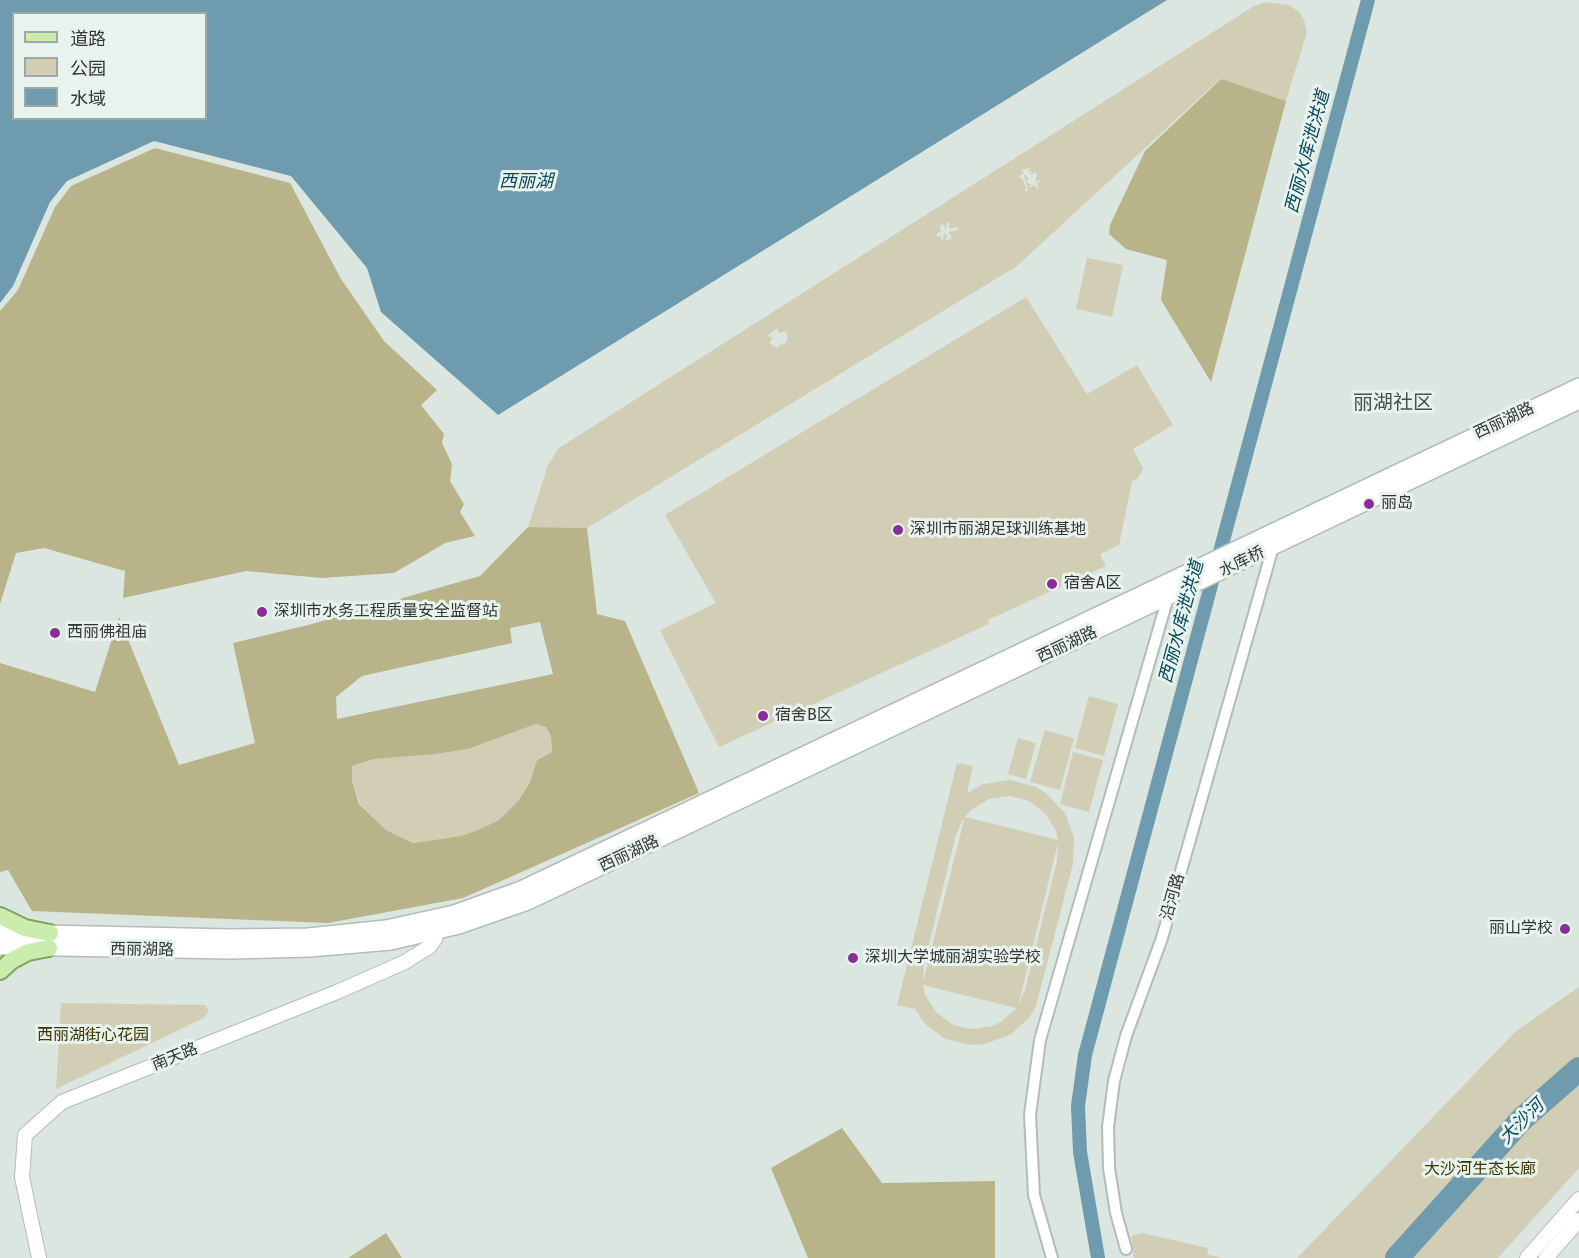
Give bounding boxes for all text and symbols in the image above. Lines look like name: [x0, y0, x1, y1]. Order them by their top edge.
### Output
legend: [12, 12, 207, 120]
text: 道路: [70, 28, 106, 50]
text: 公园: [70, 58, 106, 80]
text: 水域: [70, 88, 106, 110]
water label: 西丽水库泄洪道: [1281, 88, 1335, 216]
water label: 西丽湖: [499, 171, 553, 193]
district label: 丽湖社区: [1353, 391, 1433, 415]
street label: 西丽湖路: [1471, 399, 1537, 443]
place label: 丽岛: [1381, 494, 1413, 514]
marker: 丽岛: [1362, 497, 1376, 511]
place label: 深圳市丽湖足球训练基地: [910, 520, 1086, 540]
marker: 深圳市丽湖足球训练基地: [891, 523, 905, 537]
street label: 水库桥: [1216, 543, 1268, 581]
water label: 西丽水库泄洪道: [1155, 558, 1209, 686]
place label: 宿舍A区: [1064, 574, 1121, 594]
marker: 宿舍A区: [1045, 577, 1059, 591]
place label: 深圳市水务工程质量安全监督站: [274, 602, 498, 622]
marker: 深圳市水务工程质量安全监督站: [255, 605, 269, 619]
place label: 西丽佛祖庙: [67, 623, 147, 643]
street label: 西丽湖路: [1034, 623, 1100, 667]
marker: 西丽佛祖庙: [48, 626, 62, 640]
place label: 宿舍B区: [775, 706, 833, 726]
marker: 宿舍B区: [756, 709, 770, 723]
street label: 西丽湖路: [596, 832, 662, 876]
street label: 沿河路: [1157, 871, 1189, 923]
place label: 丽山学校: [1489, 919, 1553, 939]
marker: 丽山学校: [1558, 922, 1572, 936]
street label: 西丽湖路: [110, 940, 174, 960]
place label: 深圳大学城丽湖实验学校: [865, 948, 1041, 968]
marker: 深圳大学城丽湖实验学校: [846, 951, 860, 965]
park label: 西丽湖街心花园: [37, 1026, 149, 1046]
street label: 南天路: [149, 1039, 201, 1075]
water label: 大沙河: [1495, 1095, 1549, 1149]
park label: 大沙河生态长廊: [1424, 1160, 1536, 1180]

